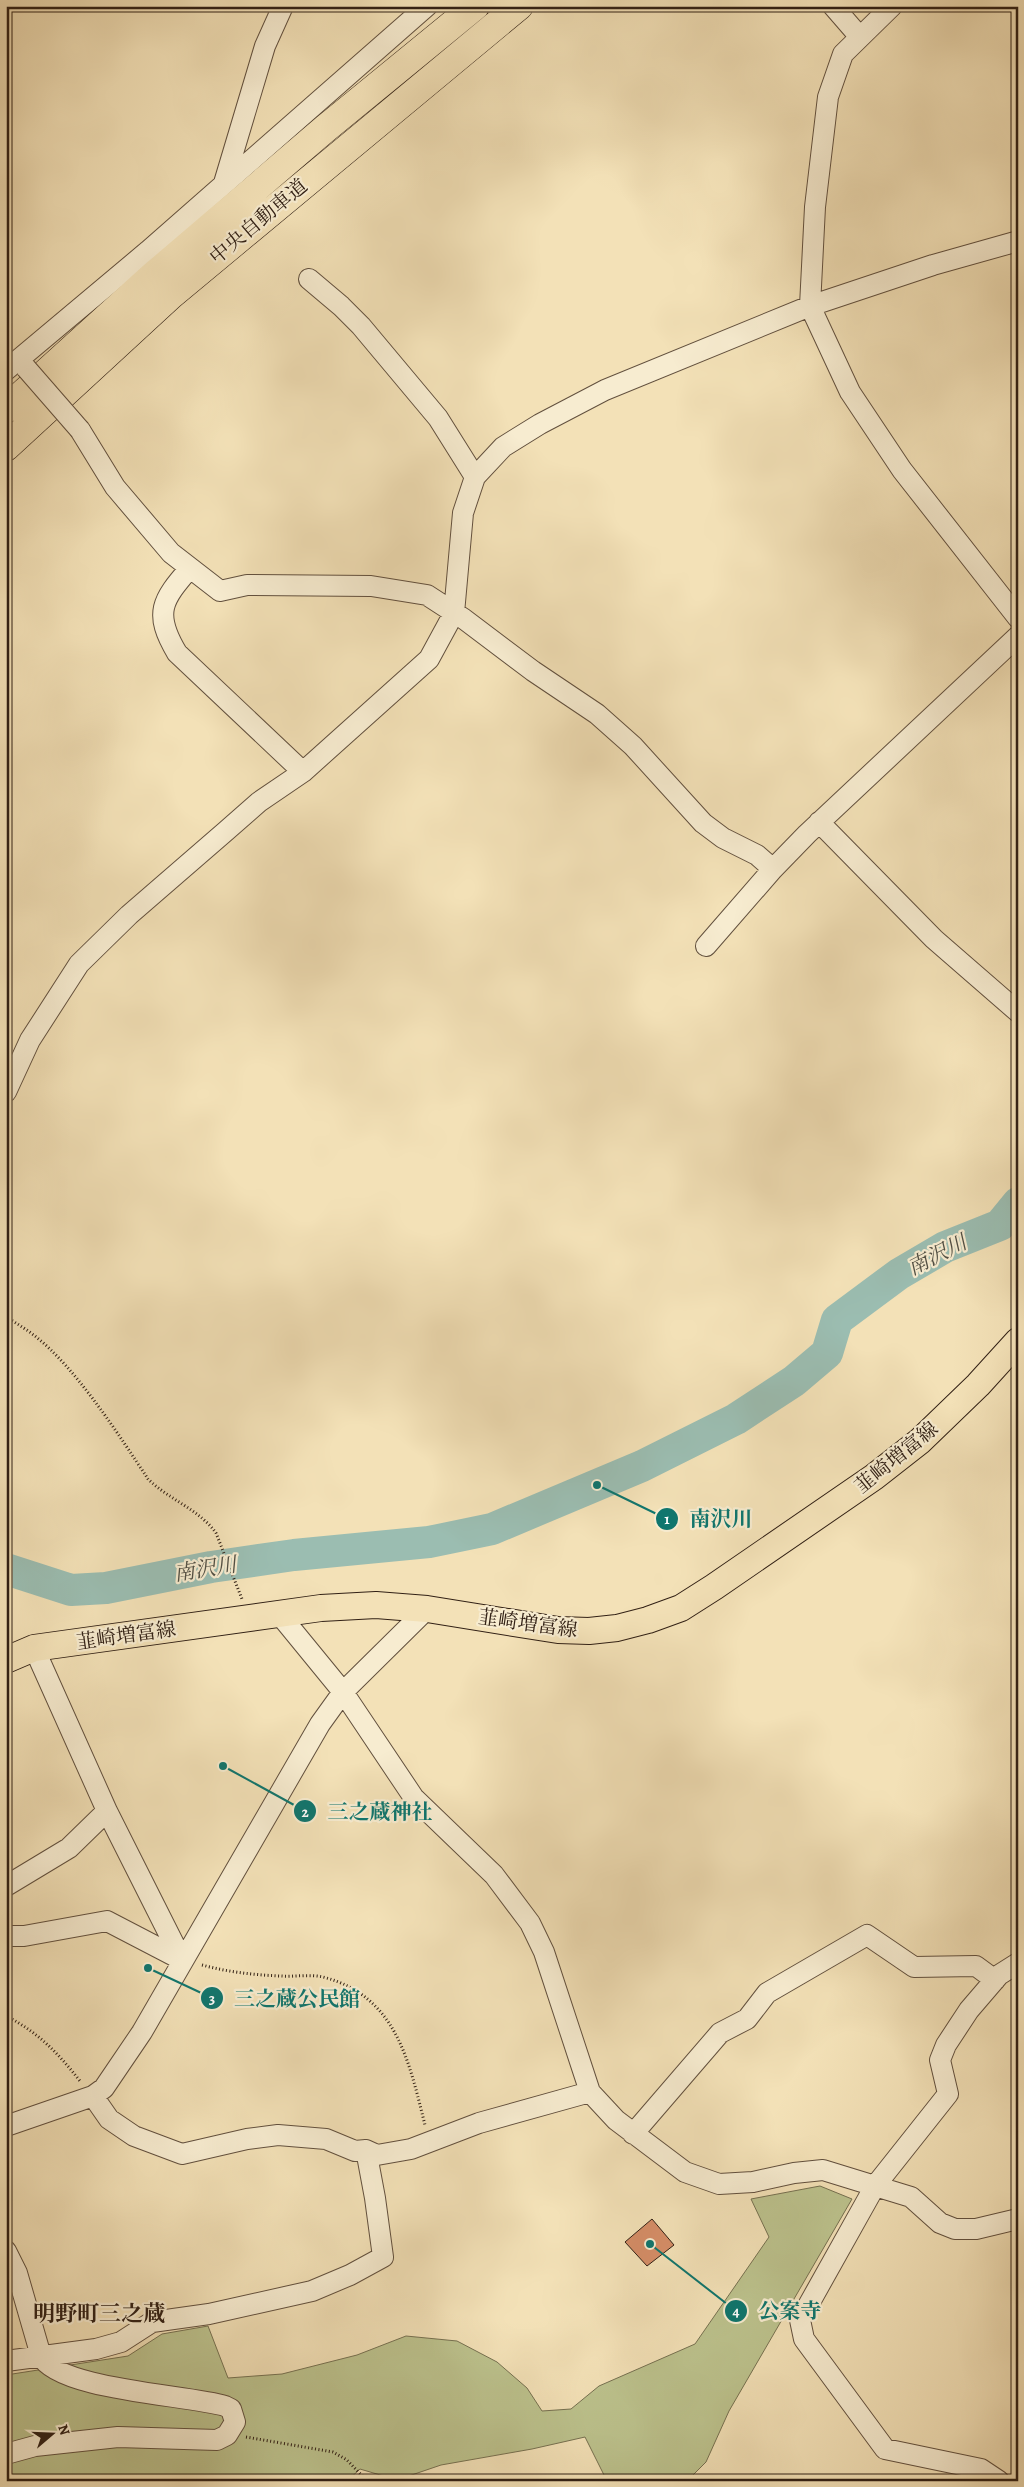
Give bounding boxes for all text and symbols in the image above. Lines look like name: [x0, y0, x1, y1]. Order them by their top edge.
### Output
street label: 中央自動車道: [204, 172, 313, 270]
water label: 南沢川: [903, 1227, 973, 1282]
street label: 韮崎増富線: [849, 1415, 944, 1499]
callout: 南沢川: [654, 1501, 762, 1537]
text: 南沢川: [690, 1505, 753, 1533]
text: 1: [664, 1509, 670, 1529]
water label: 南沢川: [172, 1550, 240, 1588]
street label: 韮崎増富線: [477, 1603, 579, 1644]
street label: 韮崎増富線: [75, 1615, 177, 1656]
callout: 三之蔵神社: [293, 1793, 443, 1829]
text: 三之蔵神社: [328, 1798, 433, 1826]
text: 2: [301, 1802, 309, 1822]
callout: 三之蔵公民館: [199, 1980, 370, 2016]
text: 三之蔵公民館: [234, 1985, 360, 2013]
text: 3: [209, 1989, 215, 2009]
callout: 公案寺: [724, 2293, 832, 2329]
text: 公案寺: [759, 2297, 822, 2325]
district label: 明野町三之蔵: [33, 2299, 165, 2329]
text: 4: [732, 2301, 740, 2321]
north arrow: [28, 2410, 78, 2460]
text: N: [53, 2422, 74, 2438]

